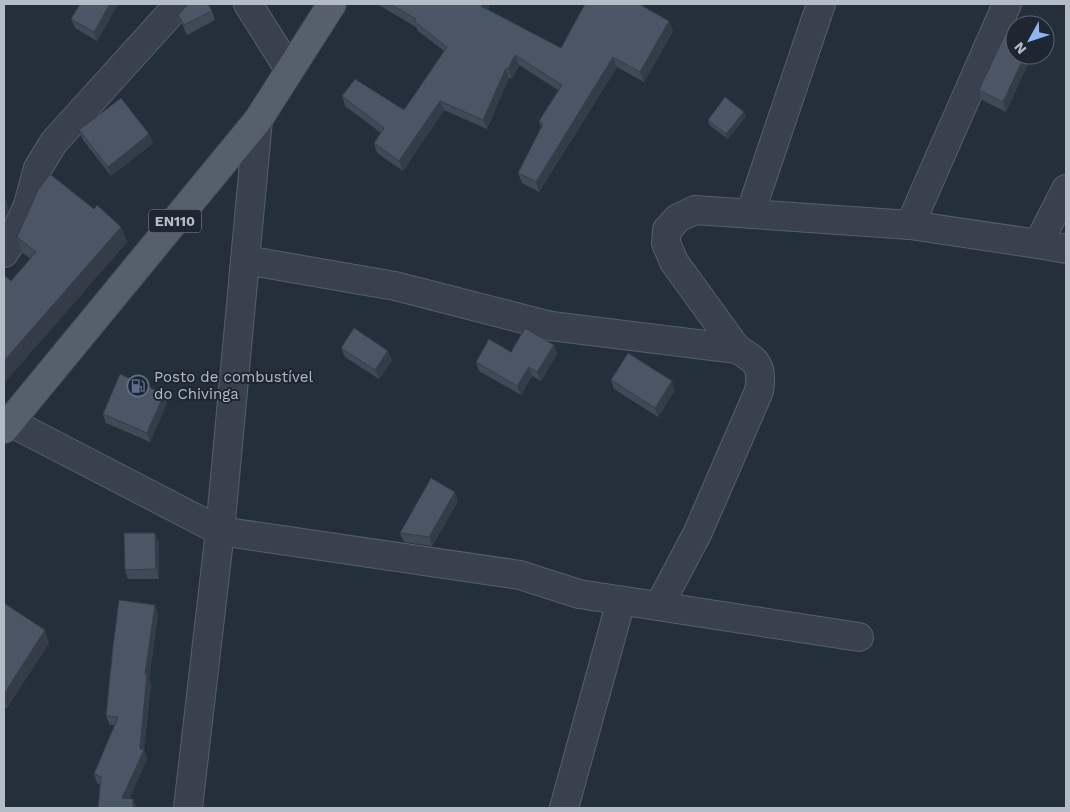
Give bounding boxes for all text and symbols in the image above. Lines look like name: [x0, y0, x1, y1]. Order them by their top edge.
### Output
north arrow: [1005, 15, 1055, 65]
text: N: [1011, 39, 1030, 57]
road number: EN110: [149, 210, 201, 232]
place label: Posto de combustível do Chivinga: [154, 368, 313, 403]
fuel station icon: Posto de combustível do Chivinga: [126, 374, 150, 398]

